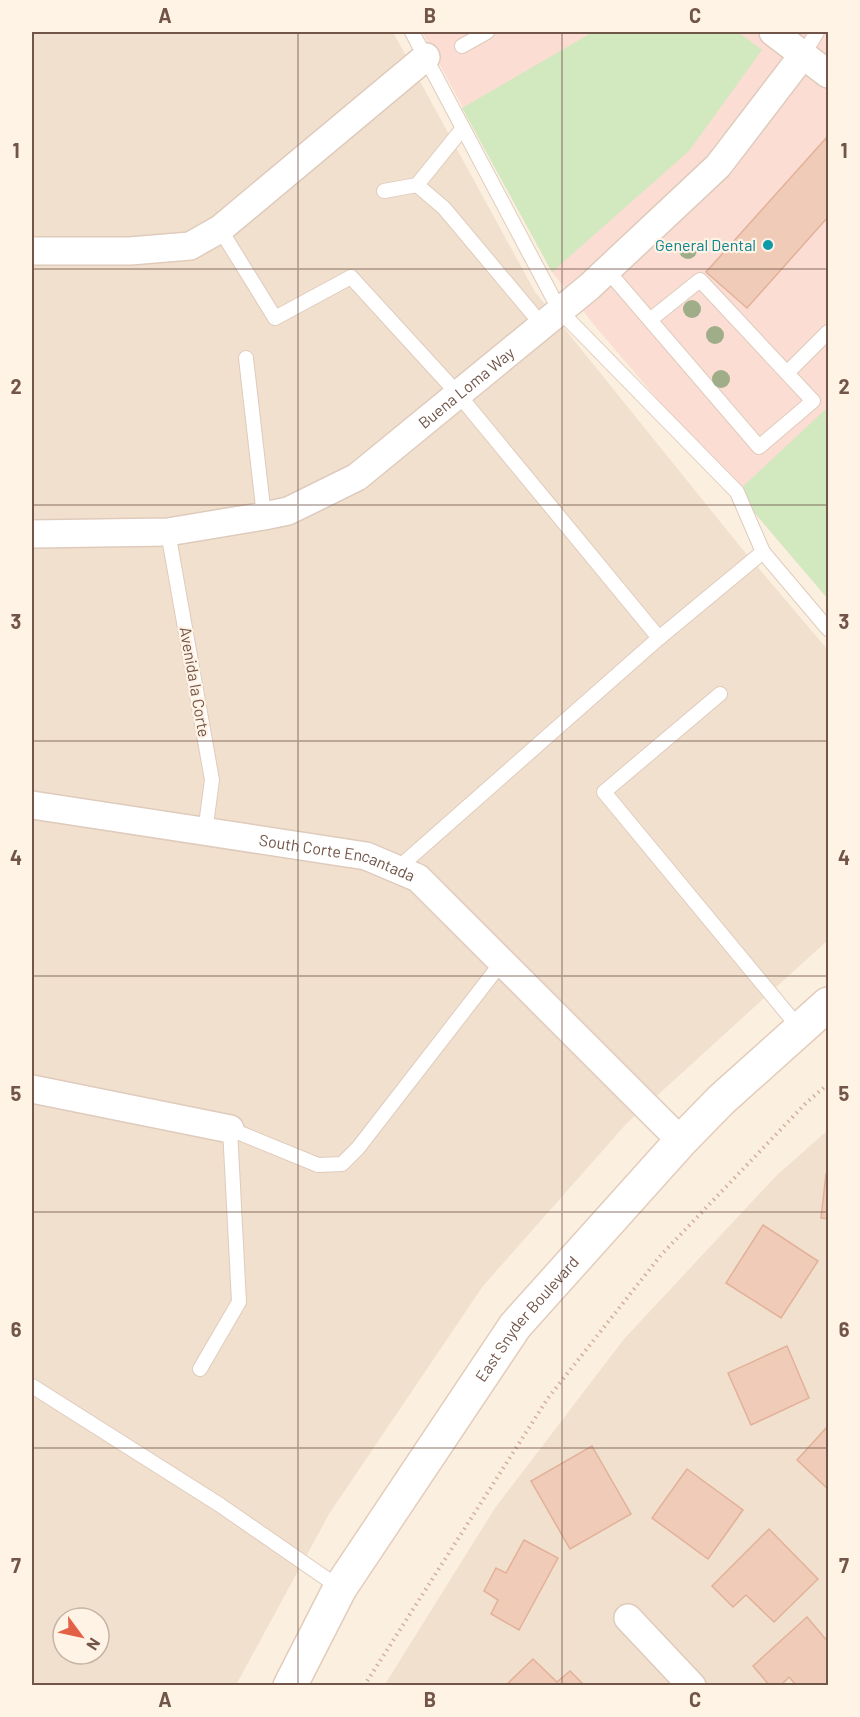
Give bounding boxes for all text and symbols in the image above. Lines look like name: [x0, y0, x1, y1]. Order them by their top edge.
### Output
text: A: [158, 3, 172, 27]
text: B: [424, 3, 436, 27]
text: C: [689, 3, 701, 27]
text: 1: [12, 138, 20, 162]
text: 1: [840, 138, 848, 162]
place label: General Dental: [655, 235, 756, 254]
marker: General Dental: [761, 238, 775, 252]
street label: Buena Loma Way: [414, 342, 518, 432]
text: 2: [10, 374, 22, 398]
text: 2: [838, 374, 850, 398]
text: 3: [11, 609, 21, 633]
text: 3: [839, 609, 849, 633]
street label: Avenida la Corte: [176, 625, 215, 739]
street label: South Corte Encantada: [258, 830, 418, 885]
text: 4: [10, 845, 22, 869]
text: 4: [838, 845, 850, 869]
text: 5: [11, 1081, 22, 1105]
text: 5: [839, 1081, 850, 1105]
street label: East Snyder Boulevard: [471, 1252, 582, 1385]
text: 6: [11, 1317, 22, 1341]
text: 6: [839, 1317, 850, 1341]
text: 7: [11, 1553, 21, 1577]
text: 7: [839, 1553, 849, 1577]
north arrow: [51, 1606, 111, 1666]
text: N: [83, 1635, 105, 1654]
text: A: [158, 1687, 172, 1711]
text: B: [424, 1687, 436, 1711]
text: C: [689, 1687, 701, 1711]

